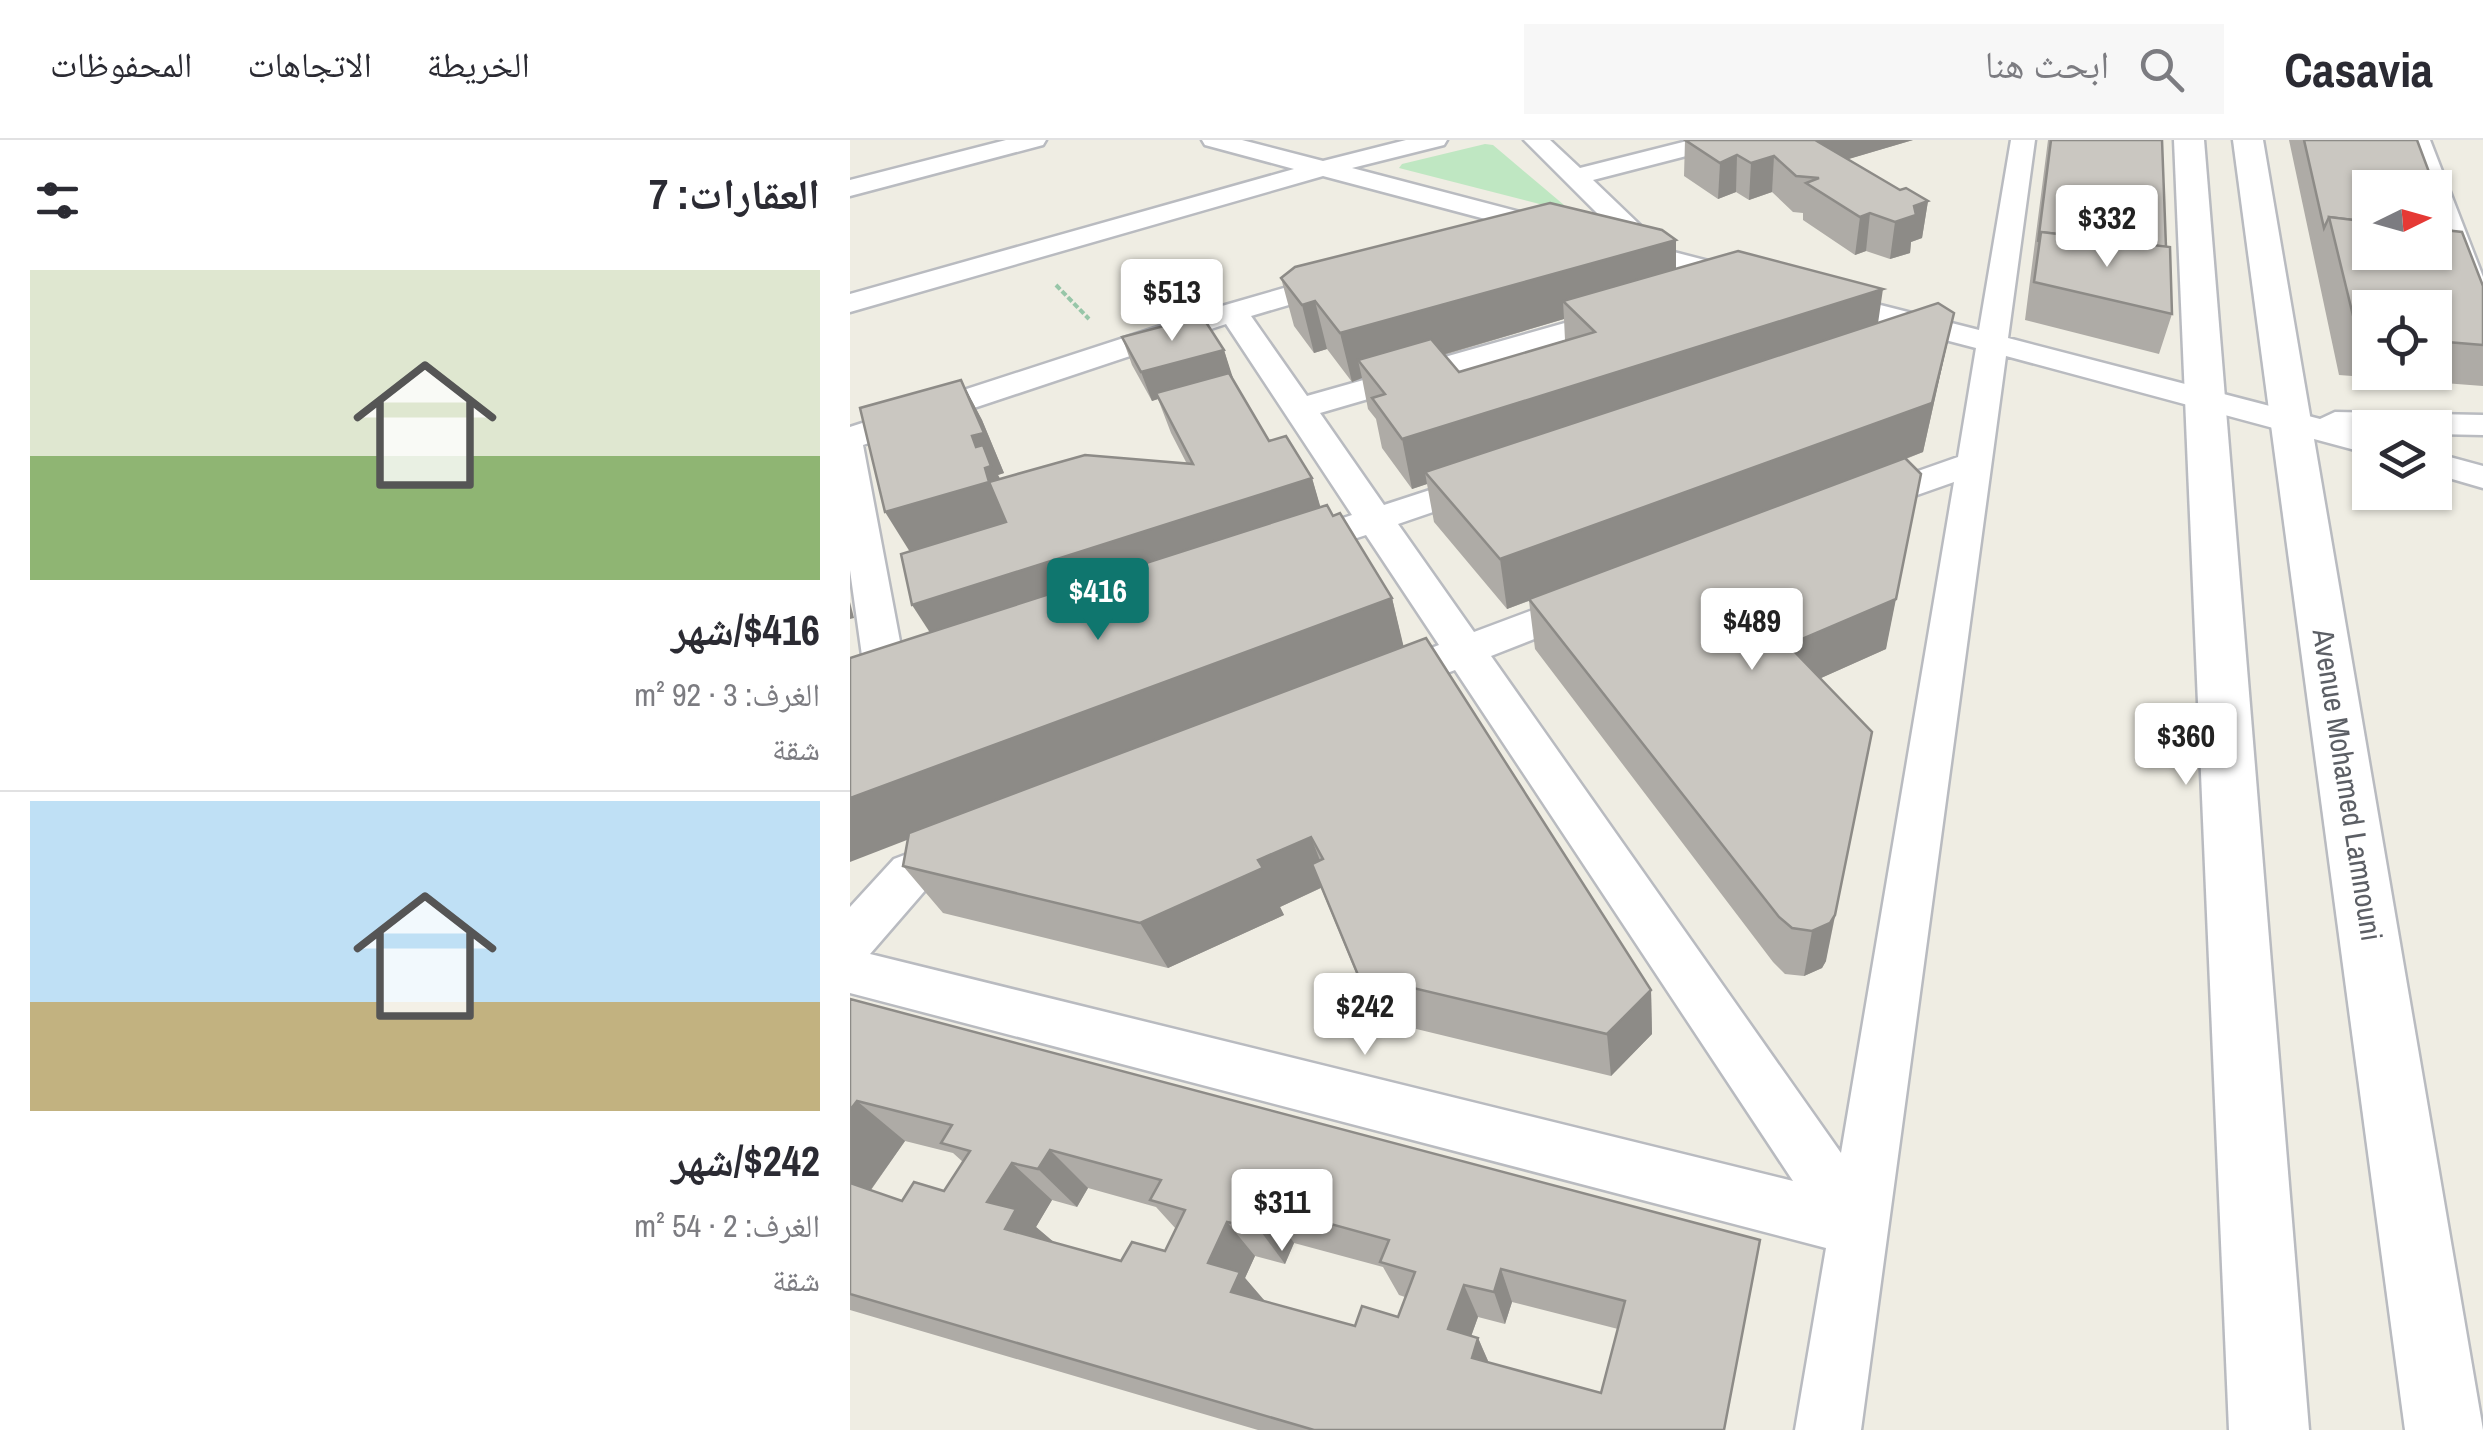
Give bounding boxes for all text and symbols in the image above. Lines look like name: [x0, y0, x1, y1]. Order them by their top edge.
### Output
search box: [1524, 24, 2224, 114]
text: Casavia: [2284, 37, 2433, 102]
text: ابحث هنا: [1985, 39, 2109, 90]
text: المحفوظات: [50, 41, 192, 88]
text: الاتجاهات: [247, 41, 372, 88]
text: الخريطة: [427, 41, 530, 88]
icon: search: [2134, 42, 2189, 97]
text: العقارات: 7: [649, 166, 820, 222]
north arrow: [2352, 170, 2452, 270]
map controls: [2352, 170, 2452, 510]
icon: filters: [30, 173, 85, 228]
pin: $332: [2048, 185, 2166, 270]
text: $332: [2078, 196, 2136, 239]
pin: $513: [1113, 259, 1231, 344]
text: $513: [1143, 270, 1201, 313]
button: locate: [2352, 290, 2452, 390]
icon: home: [335, 335, 515, 515]
button: layers: [2352, 410, 2452, 510]
pin: $416: [1039, 558, 1157, 643]
text: $416: [1069, 569, 1127, 612]
pin: $489: [1693, 588, 1811, 673]
text: $489: [1723, 599, 1781, 642]
text: $416/شهر: [671, 602, 820, 658]
street label: Avenue Mohamed Lamnouni: [2303, 625, 2392, 944]
text: الغرف: 3 · 92 m²: [634, 673, 820, 716]
pin: $360: [2127, 703, 2245, 788]
text: $360: [2157, 714, 2215, 757]
text: شقة: [772, 727, 820, 770]
icon: home: [335, 866, 515, 1046]
pin: $242: [1306, 973, 1424, 1058]
text: $242: [1336, 984, 1394, 1027]
text: $242/شهر: [671, 1133, 820, 1189]
pin: $311: [1223, 1169, 1341, 1254]
text: $311: [1254, 1180, 1310, 1223]
text: الغرف: 2 · 54 m²: [634, 1204, 820, 1247]
text: شقة: [772, 1258, 820, 1301]

